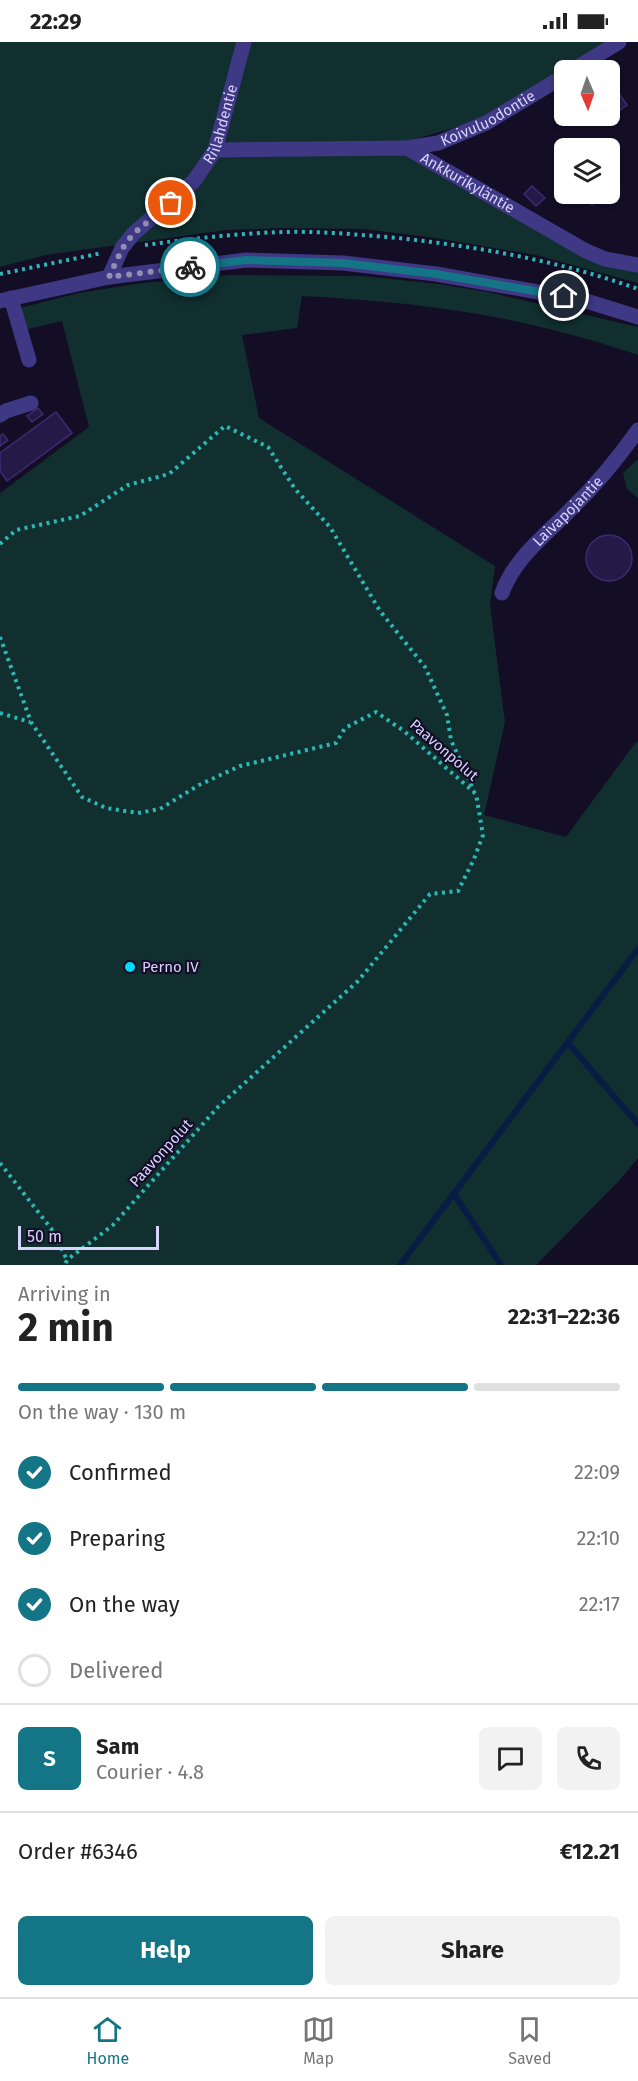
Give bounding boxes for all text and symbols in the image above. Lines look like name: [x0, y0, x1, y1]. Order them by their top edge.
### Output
text: 22:29: [30, 8, 82, 35]
north arrow: [554, 60, 620, 126]
map controls: [554, 60, 620, 204]
street label: Riilahdentie: [199, 82, 241, 168]
street label: Koivuluodontie: [438, 87, 538, 150]
button: layers: [554, 138, 620, 204]
street label: Ankkurikyläntie: [417, 149, 518, 217]
pin: [145, 177, 196, 228]
icon: bag: [154, 186, 187, 219]
courier: [160, 237, 220, 297]
icon: bike: [174, 251, 207, 284]
pin: [538, 270, 589, 321]
icon: home: [547, 279, 580, 312]
street label: Laivapojantie: [529, 472, 607, 550]
street label: Paavonpolut: [406, 715, 482, 785]
place label: Perno IV: [142, 958, 199, 976]
marker: Perno IV: [123, 960, 137, 974]
street label: Paavonpolut: [126, 1115, 197, 1191]
scale bar: [18, 1223, 159, 1250]
text: 50 m: [27, 1227, 62, 1246]
text: Arriving in: [18, 1282, 111, 1306]
text: 22:31–22:36: [508, 1303, 620, 1330]
text: 2 min: [18, 1305, 114, 1351]
text: On the way · 130 m: [18, 1400, 186, 1424]
icon: check: [18, 1456, 51, 1489]
text: Confirmed: [69, 1459, 172, 1486]
text: 22:09: [574, 1460, 620, 1484]
icon: check: [18, 1522, 51, 1555]
text: Preparing: [69, 1525, 165, 1552]
text: 22:10: [576, 1526, 620, 1550]
icon: check: [18, 1588, 51, 1621]
text: On the way: [69, 1591, 180, 1618]
text: 22:17: [579, 1592, 620, 1616]
text: Delivered: [69, 1657, 164, 1684]
button: chat: [479, 1727, 542, 1790]
button: phone: [557, 1727, 620, 1790]
text: Sam: [96, 1733, 139, 1760]
text: S: [43, 1745, 56, 1772]
text: Courier · 4.8: [96, 1760, 204, 1784]
text: Order #6346: [18, 1838, 138, 1865]
text: €12.21: [560, 1838, 620, 1865]
button: Help: [18, 1916, 313, 1985]
button: Share: [325, 1916, 620, 1985]
tab: Home: [87, 2013, 129, 2068]
tab: Map: [302, 2013, 335, 2068]
tab: Saved: [508, 2013, 551, 2068]

